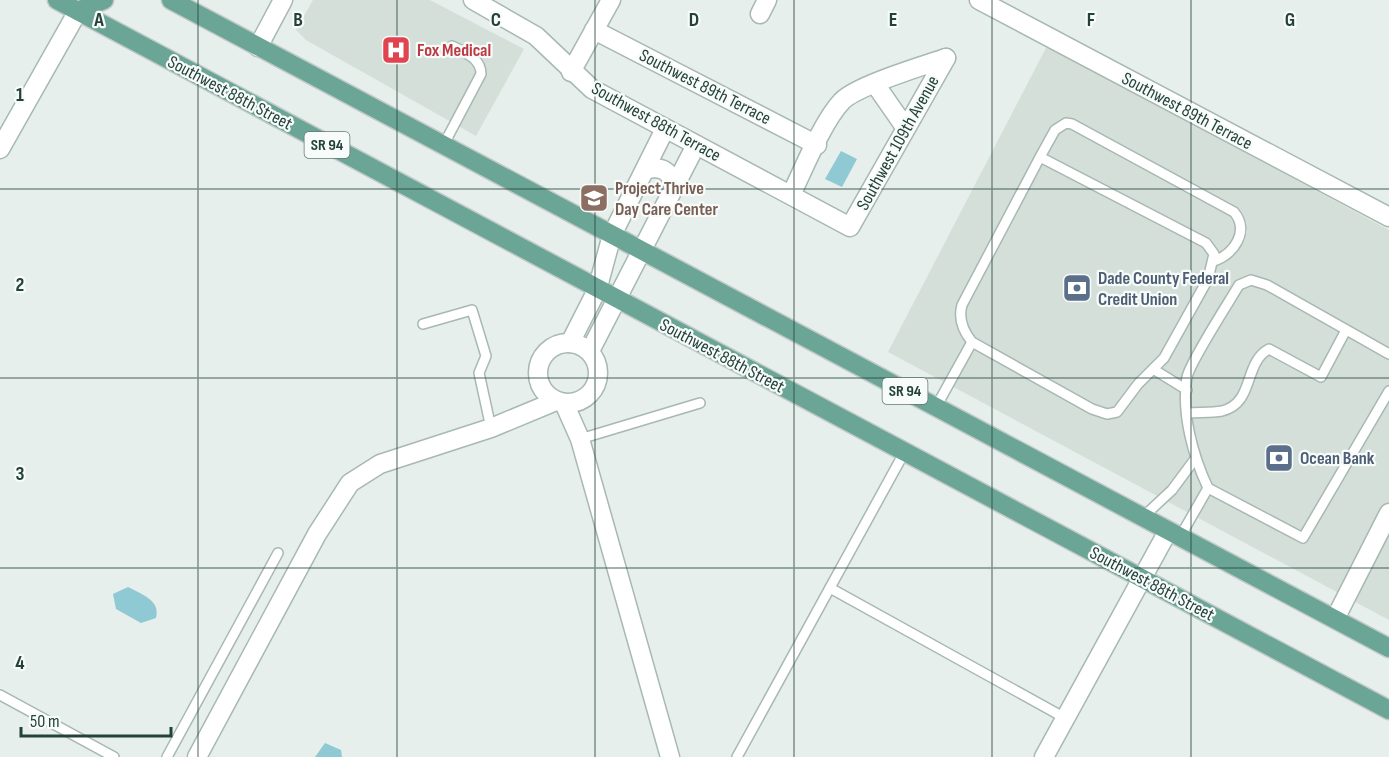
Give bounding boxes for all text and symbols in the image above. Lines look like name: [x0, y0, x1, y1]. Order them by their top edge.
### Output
text: A: [93, 8, 104, 32]
text: B: [293, 8, 303, 32]
text: C: [491, 8, 501, 32]
text: D: [689, 8, 699, 32]
text: E: [889, 8, 897, 32]
text: F: [1087, 8, 1095, 32]
text: G: [1285, 8, 1295, 32]
hospital icon: Fox Medical: [380, 34, 412, 66]
place label: Fox Medical: [417, 40, 491, 61]
street label: Southwest 89th Terrace: [636, 45, 774, 129]
street label: Southwest 88th Street: [164, 51, 296, 135]
street label: Southwest 89th Terrace: [1118, 68, 1256, 154]
street label: Southwest 109th Avenue: [852, 72, 944, 214]
street label: Southwest 88th Terrace: [588, 78, 724, 166]
text: 1: [16, 83, 24, 107]
road number: SR 94: [304, 132, 350, 158]
place label: Project Thrive Day Care Center: [615, 178, 718, 220]
school or university icon: Project Thrive Day Care Center: [578, 182, 610, 214]
place label: Dade County Federal Credit Union: [1098, 268, 1229, 310]
bank icon: Dade County Federal Credit Union: [1061, 272, 1093, 304]
text: 2: [16, 273, 24, 297]
street label: Southwest 88th Street: [656, 314, 788, 398]
road number: SR 94: [882, 378, 928, 404]
bank icon: Ocean Bank: [1263, 442, 1295, 474]
place label: Ocean Bank: [1300, 448, 1375, 469]
text: 3: [16, 462, 25, 486]
street label: Southwest 88th Street: [1086, 542, 1218, 626]
text: 4: [15, 651, 25, 675]
scale bar: [21, 700, 171, 738]
text: 50 m: [30, 711, 60, 732]

